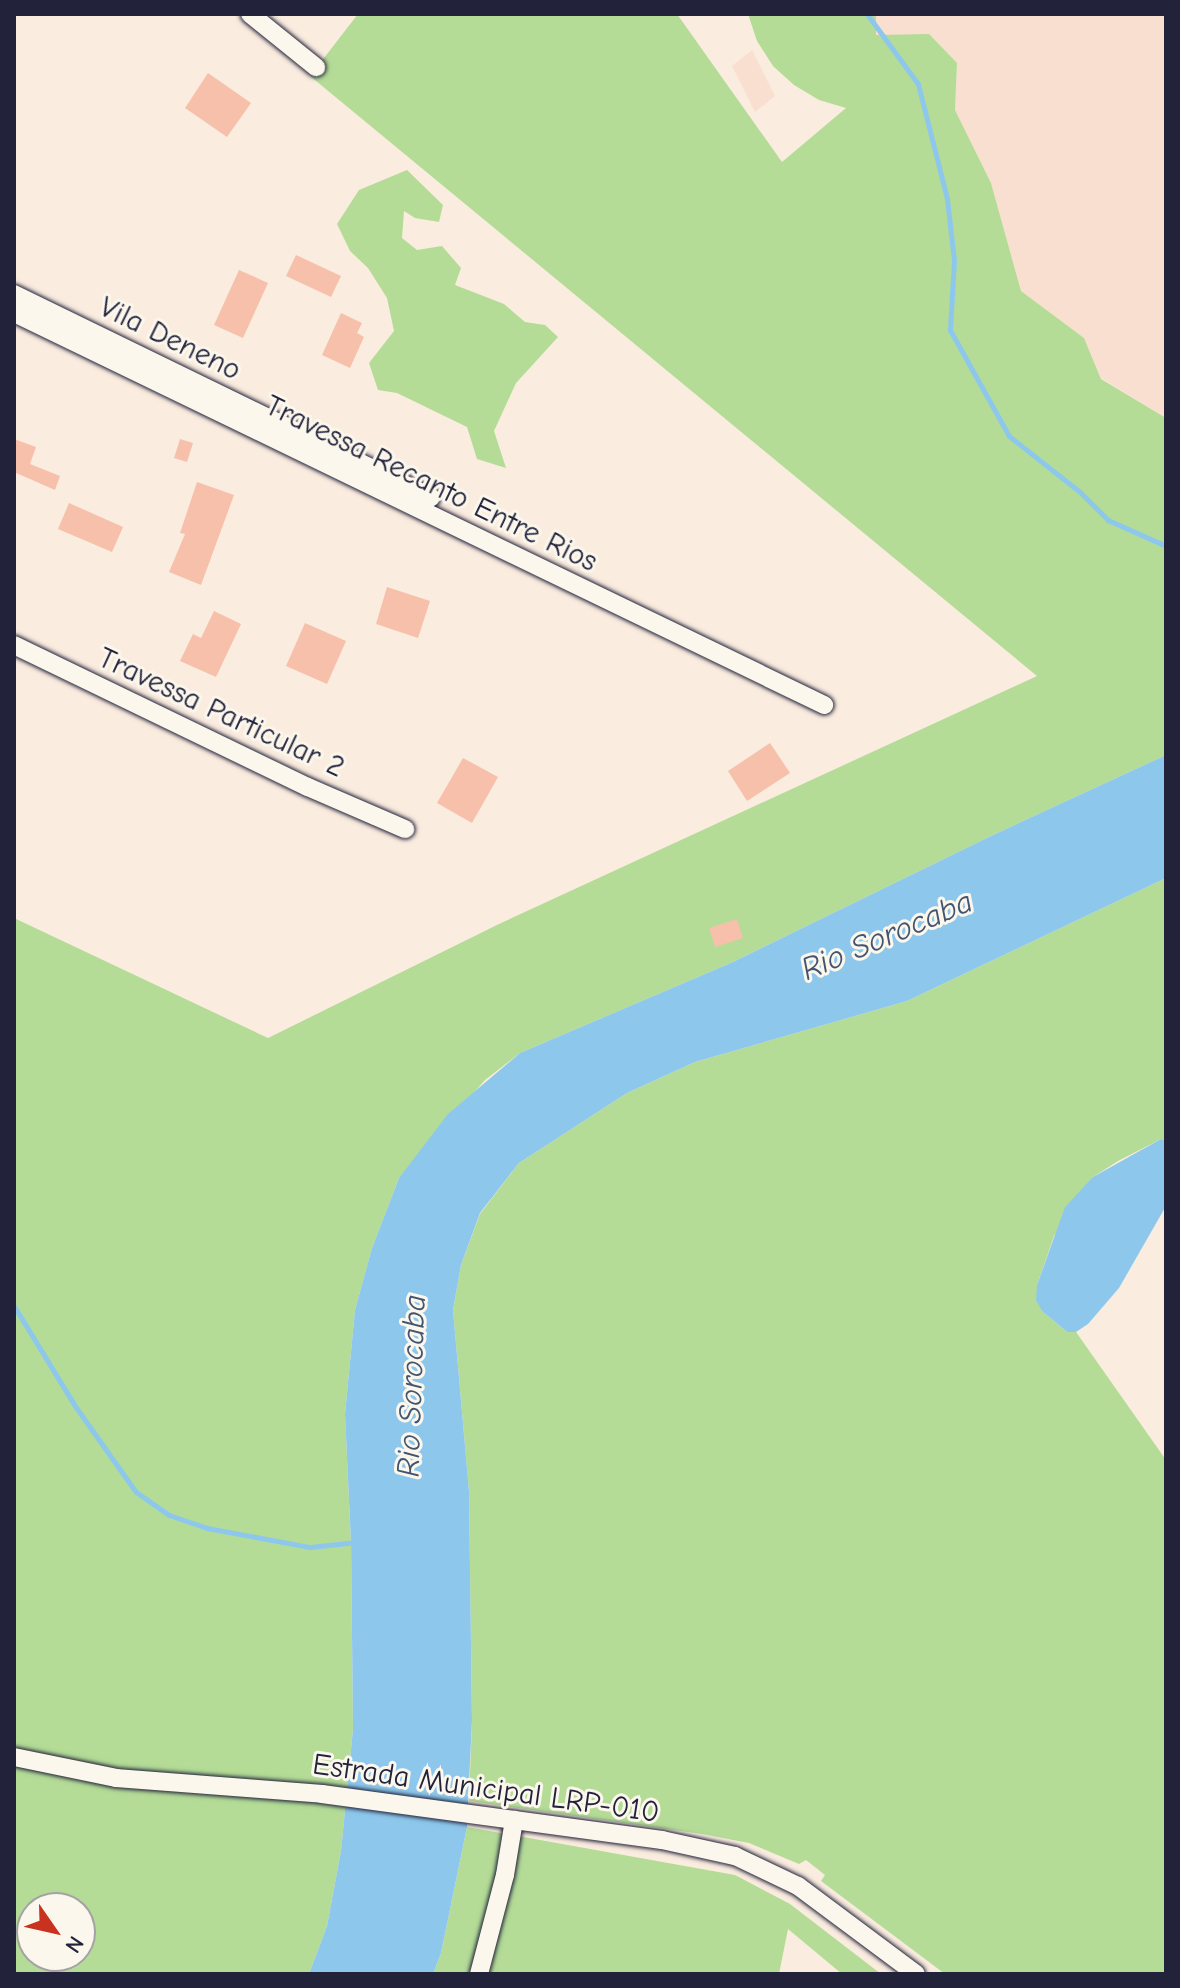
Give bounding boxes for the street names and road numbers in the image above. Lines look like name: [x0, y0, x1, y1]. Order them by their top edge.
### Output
street label: Vila Deneno: [93, 289, 247, 389]
street label: Travessa Recanto Entre Rios: [259, 388, 603, 580]
street label: Travessa Particular 2: [92, 640, 350, 786]
street label: Estrada Municipal LRP-010: [310, 1747, 662, 1831]

